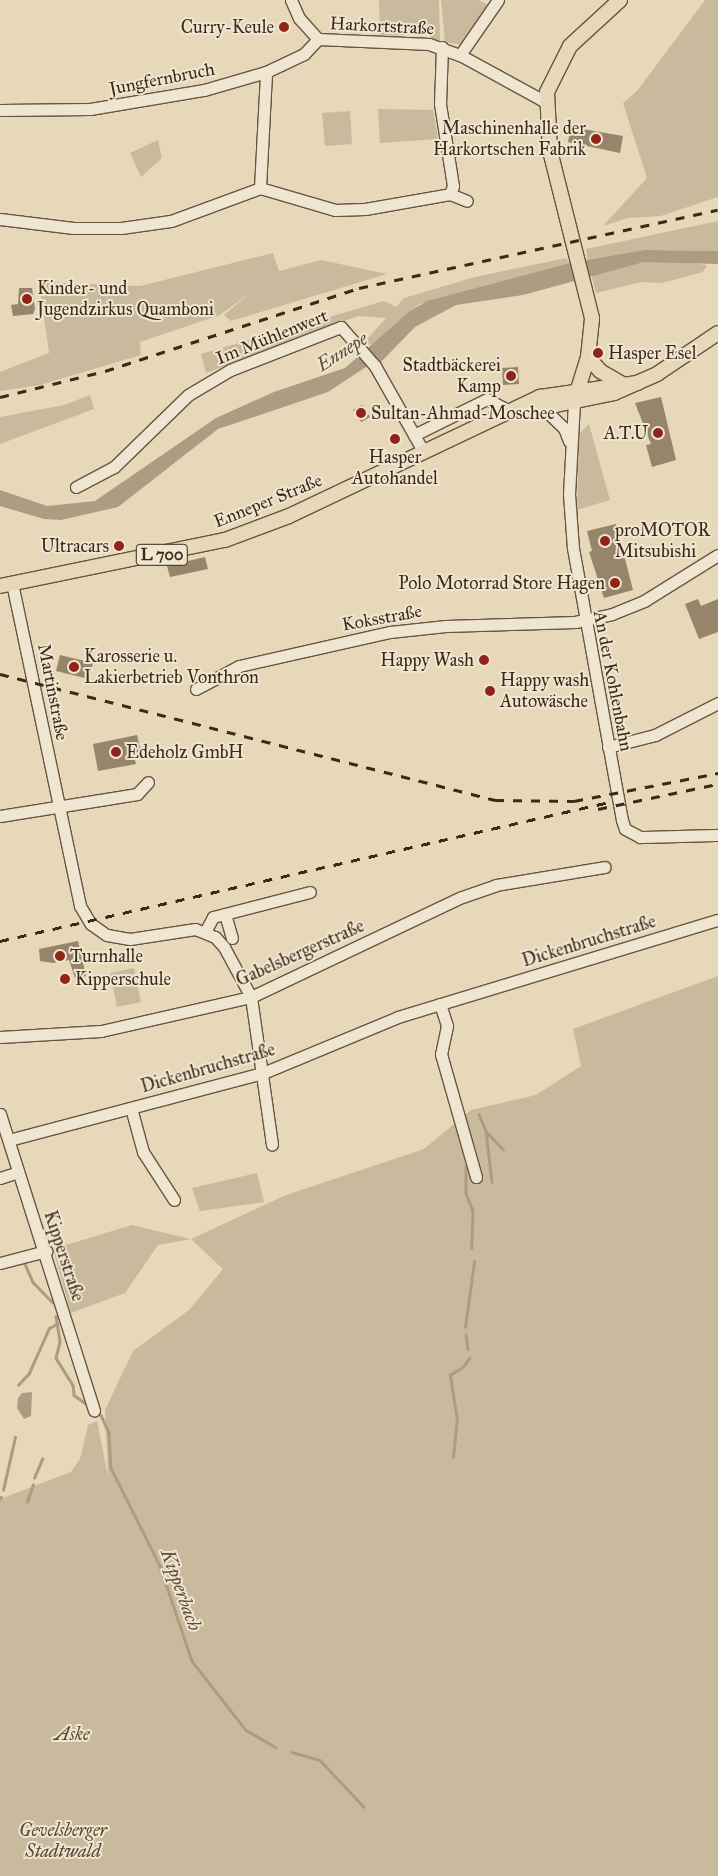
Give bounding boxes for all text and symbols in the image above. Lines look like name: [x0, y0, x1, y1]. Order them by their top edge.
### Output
street label: Harkortstraße: [329, 12, 435, 40]
place label: Curry-Keule: [181, 16, 274, 38]
marker: Curry-Keule: [278, 21, 290, 33]
street label: Jungfernbruch: [107, 58, 217, 100]
place label: Maschinenhalle der Harkortschen Fabrik: [433, 118, 586, 160]
marker: Maschinenhalle der Harkortschen Fabrik: [590, 133, 602, 145]
place label: Kinder- und Jugendzirkus Quamboni: [37, 278, 214, 320]
marker: Kinder- und Jugendzirkus Quamboni: [21, 293, 33, 305]
street label: Im Mühlenwert: [213, 305, 331, 369]
water label: Ennepe: [312, 327, 372, 377]
place label: Hasper Esel: [608, 342, 697, 364]
marker: Hasper Esel: [592, 347, 604, 359]
place label: Stadtbäckerei Kamp: [403, 355, 501, 398]
marker: Stadtbäckerei Kamp: [505, 370, 517, 382]
place label: Sultan-Ahmad-Moschee: [371, 402, 555, 424]
marker: Sultan-Ahmad-Moschee: [355, 407, 367, 419]
place label: A.T.U: [604, 422, 648, 444]
marker: A.T.U: [652, 427, 664, 439]
marker: Hasper Autohandel: [389, 433, 401, 445]
place label: Hasper Autohandel: [352, 447, 438, 489]
street label: Enneper Straße: [211, 469, 325, 533]
place label: proMOTOR Mitsubishi: [615, 520, 710, 562]
place label: Ultracars: [41, 535, 109, 557]
marker: proMOTOR Mitsubishi: [599, 535, 611, 547]
marker: Ultracars: [113, 540, 125, 552]
road number: L 700: [136, 542, 188, 568]
place label: Polo Motorrad Store Hagen: [398, 572, 605, 594]
marker: Polo Motorrad Store Hagen: [609, 577, 621, 589]
street label: Koksstraße: [340, 600, 424, 636]
street label: An der Kohlenbahn: [589, 609, 637, 753]
street label: Martinstraße: [33, 642, 73, 742]
place label: Karosserie u. Lakierbetrieb Vonthron: [84, 646, 259, 689]
place label: Happy Wash: [380, 649, 474, 671]
marker: Happy Wash: [478, 654, 490, 666]
marker: Karosserie u. Lakierbetrieb Vonthron: [68, 661, 80, 673]
place label: Happy wash Autowäsche: [500, 670, 589, 712]
marker: Happy wash Autowäsche: [484, 685, 496, 697]
place label: Edeholz GmbH: [126, 741, 244, 763]
marker: Edeholz GmbH: [110, 746, 122, 758]
street label: Dickenbruchstraße: [519, 910, 659, 972]
street label: Gabelsbergerstraße: [232, 915, 368, 991]
place label: Turnhalle: [70, 945, 143, 967]
marker: Turnhalle: [54, 950, 66, 962]
place label: Kipperschule: [75, 968, 171, 990]
marker: Kipperschule: [59, 973, 71, 985]
street label: Dickenbruchstraße: [138, 1038, 278, 1098]
street label: Kipperstraße: [39, 1208, 89, 1304]
water label: Kipperbach: [156, 1546, 206, 1634]
park label: Aske: [54, 1723, 90, 1745]
park label: Gevelsberger Stadtwald: [19, 1820, 107, 1862]

